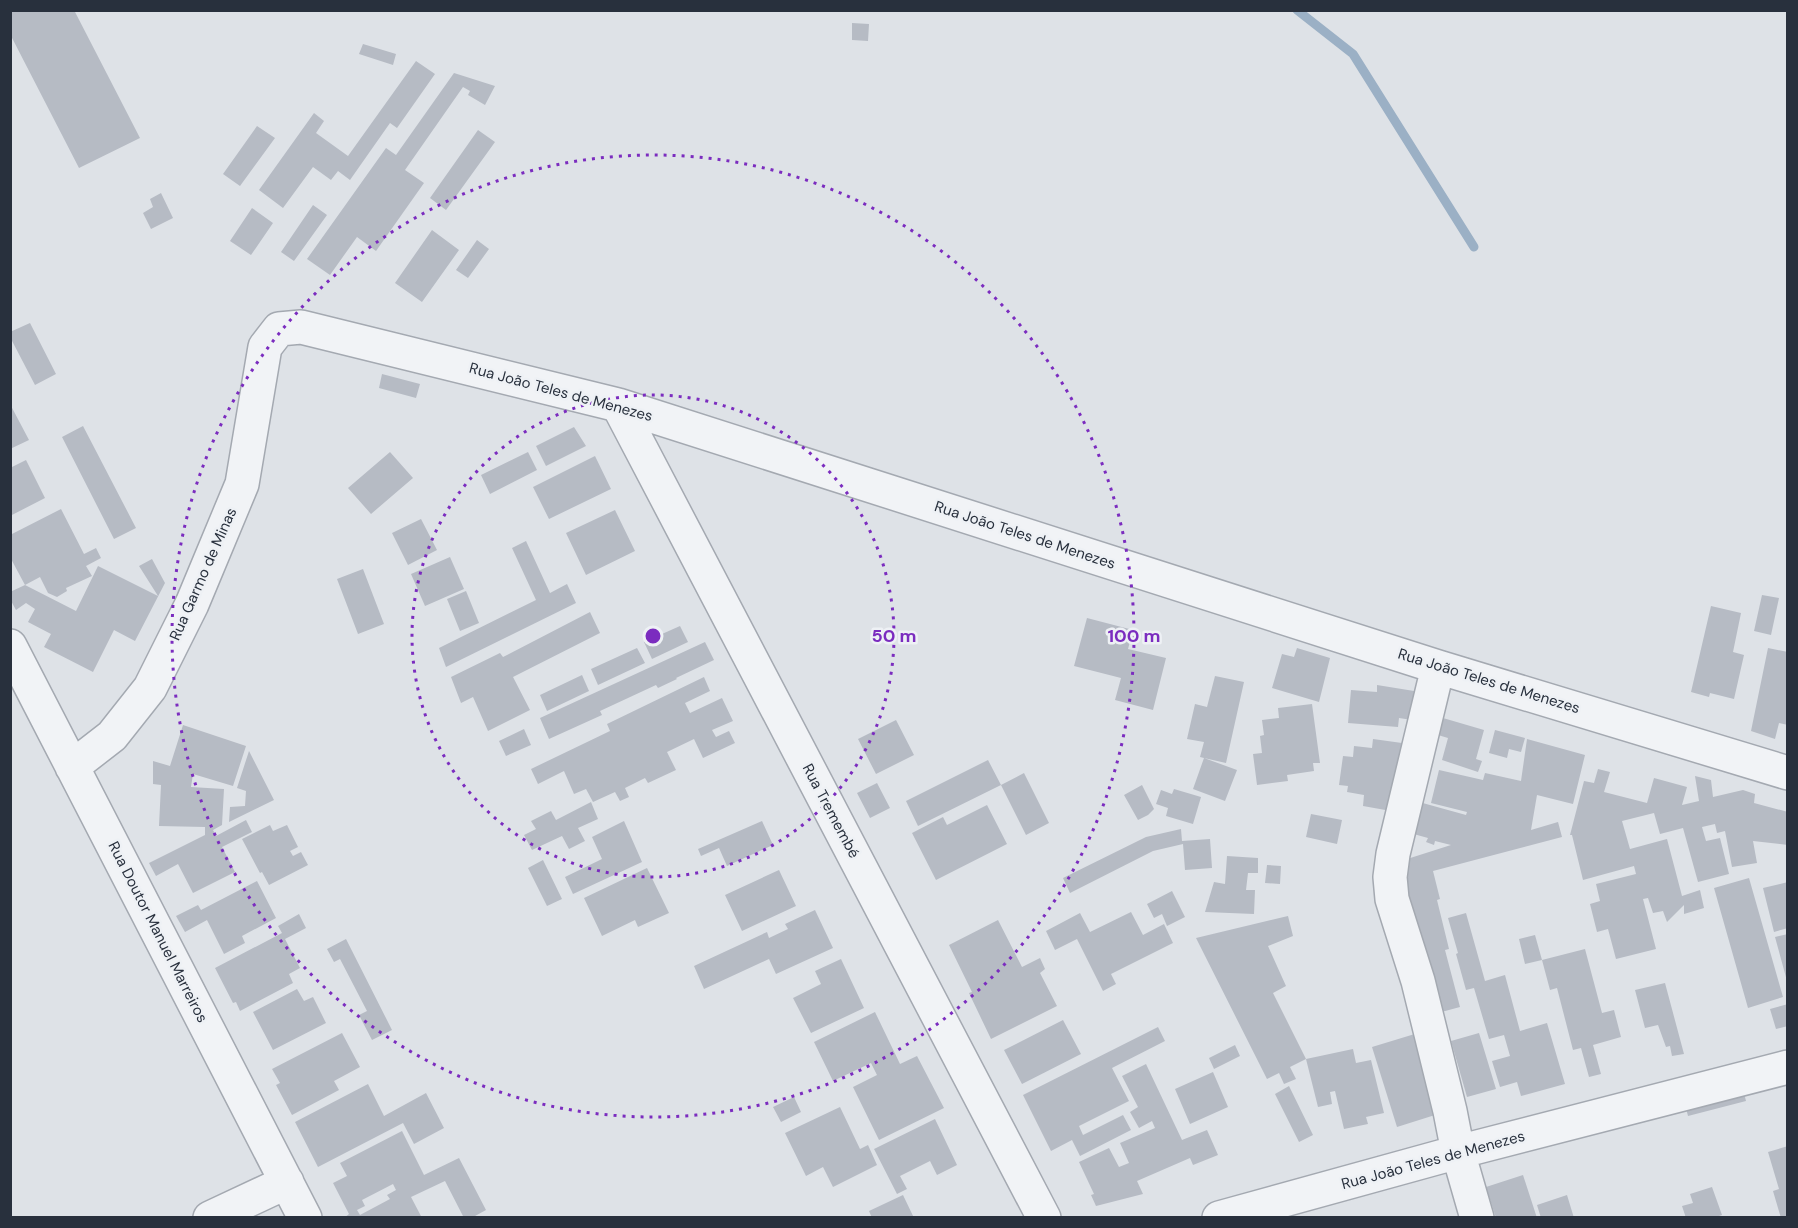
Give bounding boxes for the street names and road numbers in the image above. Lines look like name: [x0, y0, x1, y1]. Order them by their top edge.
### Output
street label: Rua João Teles de Menezes: [467, 358, 655, 426]
street label: Rua João Teles de Menezes: [932, 496, 1118, 574]
street label: Rua Garmo de Minas: [165, 504, 241, 644]
street label: Rua João Teles de Menezes: [1396, 644, 1582, 718]
street label: Rua Tremembé: [798, 760, 864, 862]
street label: Rua Doutor Manuel Marreiros: [104, 838, 212, 1026]
street label: Rua João Teles de Menezes: [1339, 1126, 1527, 1194]

